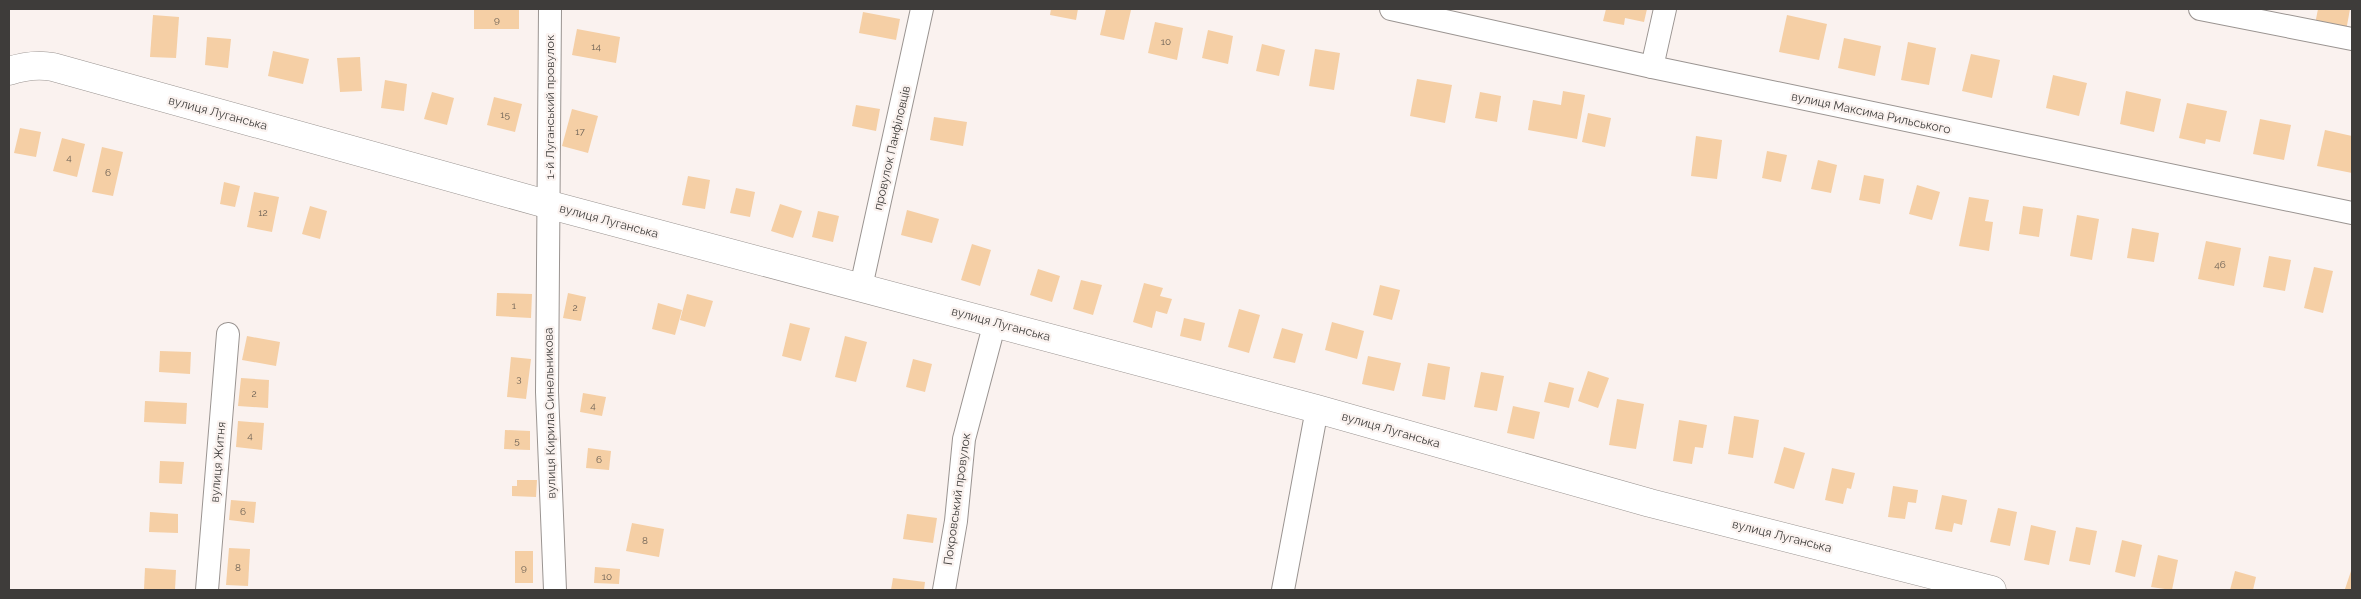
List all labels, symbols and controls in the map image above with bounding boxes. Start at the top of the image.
house number: 9 [494,14,500,25]
street label: 1-й Луганський провулок [543,35,557,179]
house number: 10 [1161,36,1171,47]
house number: 14 [591,41,601,52]
street label: провулок Панфіловців [871,85,913,211]
street label: вулиця Максима Рильського [1790,89,1952,137]
street label: вулиця Луганська [167,93,269,133]
house number: 15 [500,109,510,120]
house number: 17 [575,126,585,137]
house number: 4 [66,152,72,163]
house number: 6 [105,167,111,178]
street label: вулиця Луганська [558,201,660,241]
house number: 12 [258,207,268,218]
house number: 46 [2214,259,2226,270]
house number: 1 [512,300,517,311]
house number: 2 [572,302,578,313]
street label: вулиця Луганська [950,304,1052,344]
street label: вулиця Кирила Синельникова [542,327,558,499]
house number: 3 [516,373,522,384]
house number: 2 [251,388,257,399]
house number: 4 [590,400,596,411]
street label: вулиця Луганська [1340,409,1442,451]
street label: вулиця Житня [207,421,229,503]
house number: 4 [247,430,253,441]
street label: Покровський провулок [941,432,973,566]
house number: 5 [514,435,520,446]
house number: 6 [596,454,602,465]
house number: 6 [240,506,246,517]
street label: вулиця Луганська [1731,517,1833,555]
house number: 8 [642,535,648,546]
house number: 8 [235,562,241,573]
house number: 9 [521,562,527,573]
house number: 10 [602,571,612,582]

